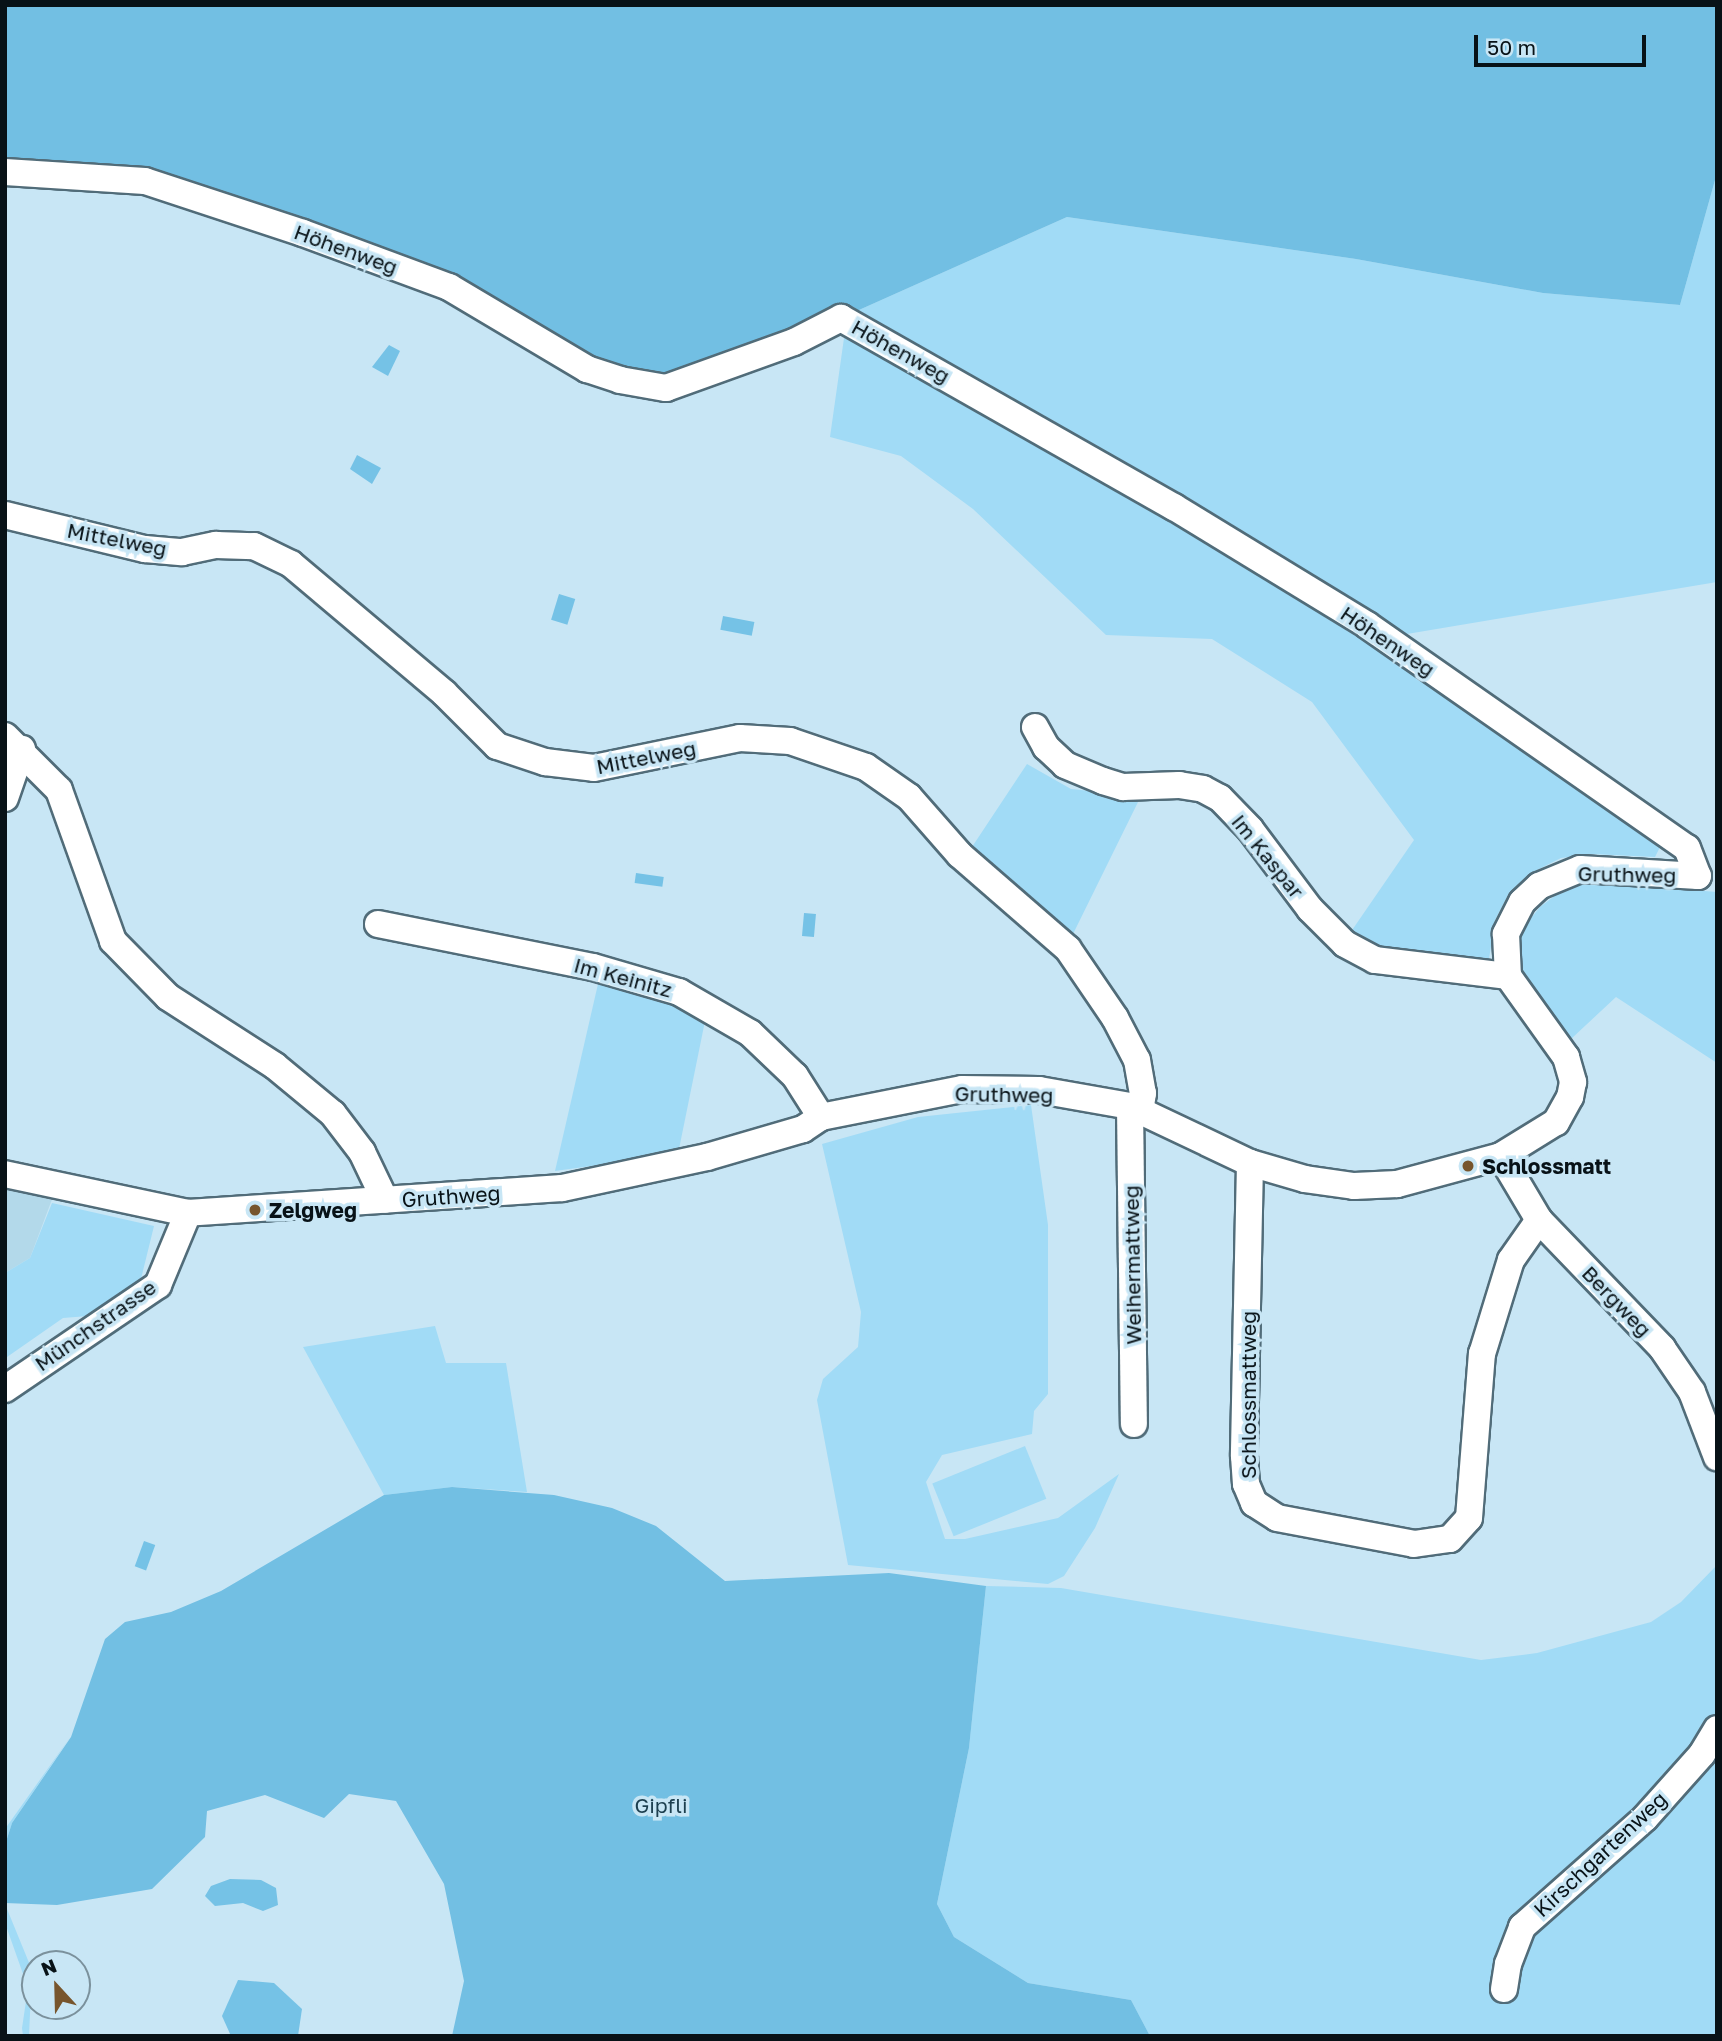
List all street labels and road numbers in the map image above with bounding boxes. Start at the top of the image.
street label: Höhenweg [291,219,401,279]
street label: Höhenweg [848,314,954,388]
street label: Mittelweg [65,517,169,561]
street label: Höhenweg [1336,600,1440,682]
street label: Mittelweg [594,735,698,779]
street label: Im Kaspar [1227,809,1309,903]
street label: Gruthweg [1577,861,1677,887]
street label: Im Keinitz [571,952,675,1002]
street label: Gruthweg [954,1081,1054,1107]
street label: Gruthweg [401,1180,501,1212]
street label: Weihermattweg [1118,1185,1146,1345]
street label: Bergweg [1577,1260,1657,1342]
street label: Münchstrasse [30,1274,160,1376]
street label: Schlossmattweg [1235,1311,1261,1479]
street label: Kirschgartenweg [1528,1786,1672,1922]

